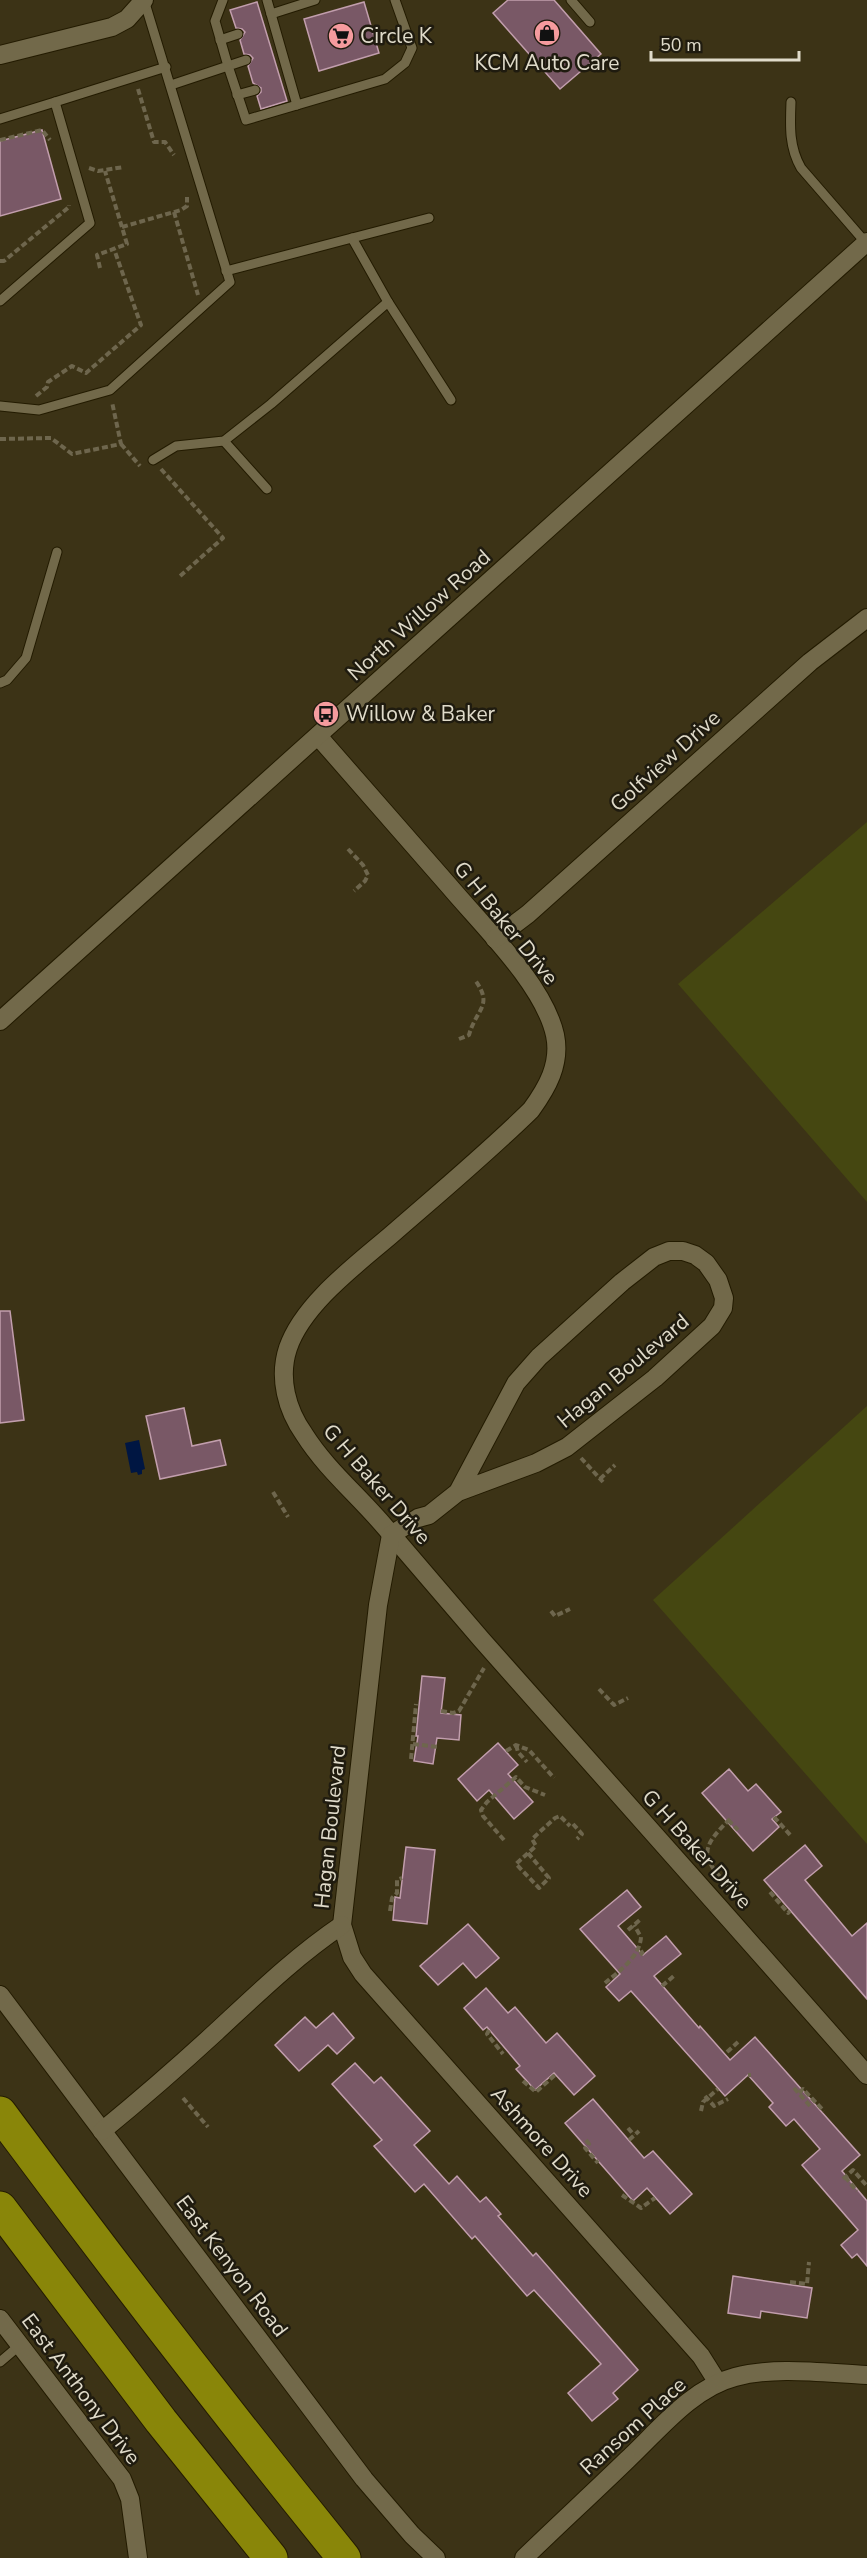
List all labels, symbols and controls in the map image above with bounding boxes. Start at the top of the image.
shop icon: KCM Auto Care [532,18,562,48]
supermarket icon: Circle K [326,21,356,51]
place label: Circle K [360,22,433,50]
scale bar [651,24,800,62]
text: 50 m [660,33,702,57]
place label: KCM Auto Care [475,49,619,77]
street label: North Willow Road [341,543,497,687]
bus stop icon: Willow & Baker [311,699,341,729]
place label: Willow & Baker [346,700,496,728]
street label: Golfview Drive [604,704,726,818]
street label: G H Baker Drive [447,855,565,991]
street label: Hagan Boulevard [551,1308,695,1434]
street label: G H Baker Drive [317,1418,437,1550]
street label: Hagan Boulevard [308,1744,352,1910]
street label: G H Baker Drive [636,1783,758,1915]
street label: Ashmore Drive [485,2080,599,2204]
street label: East Kenyon Road [170,2190,294,2342]
street label: East Anthony Drive [15,2308,147,2470]
street label: Ransom Place [574,2371,692,2481]

